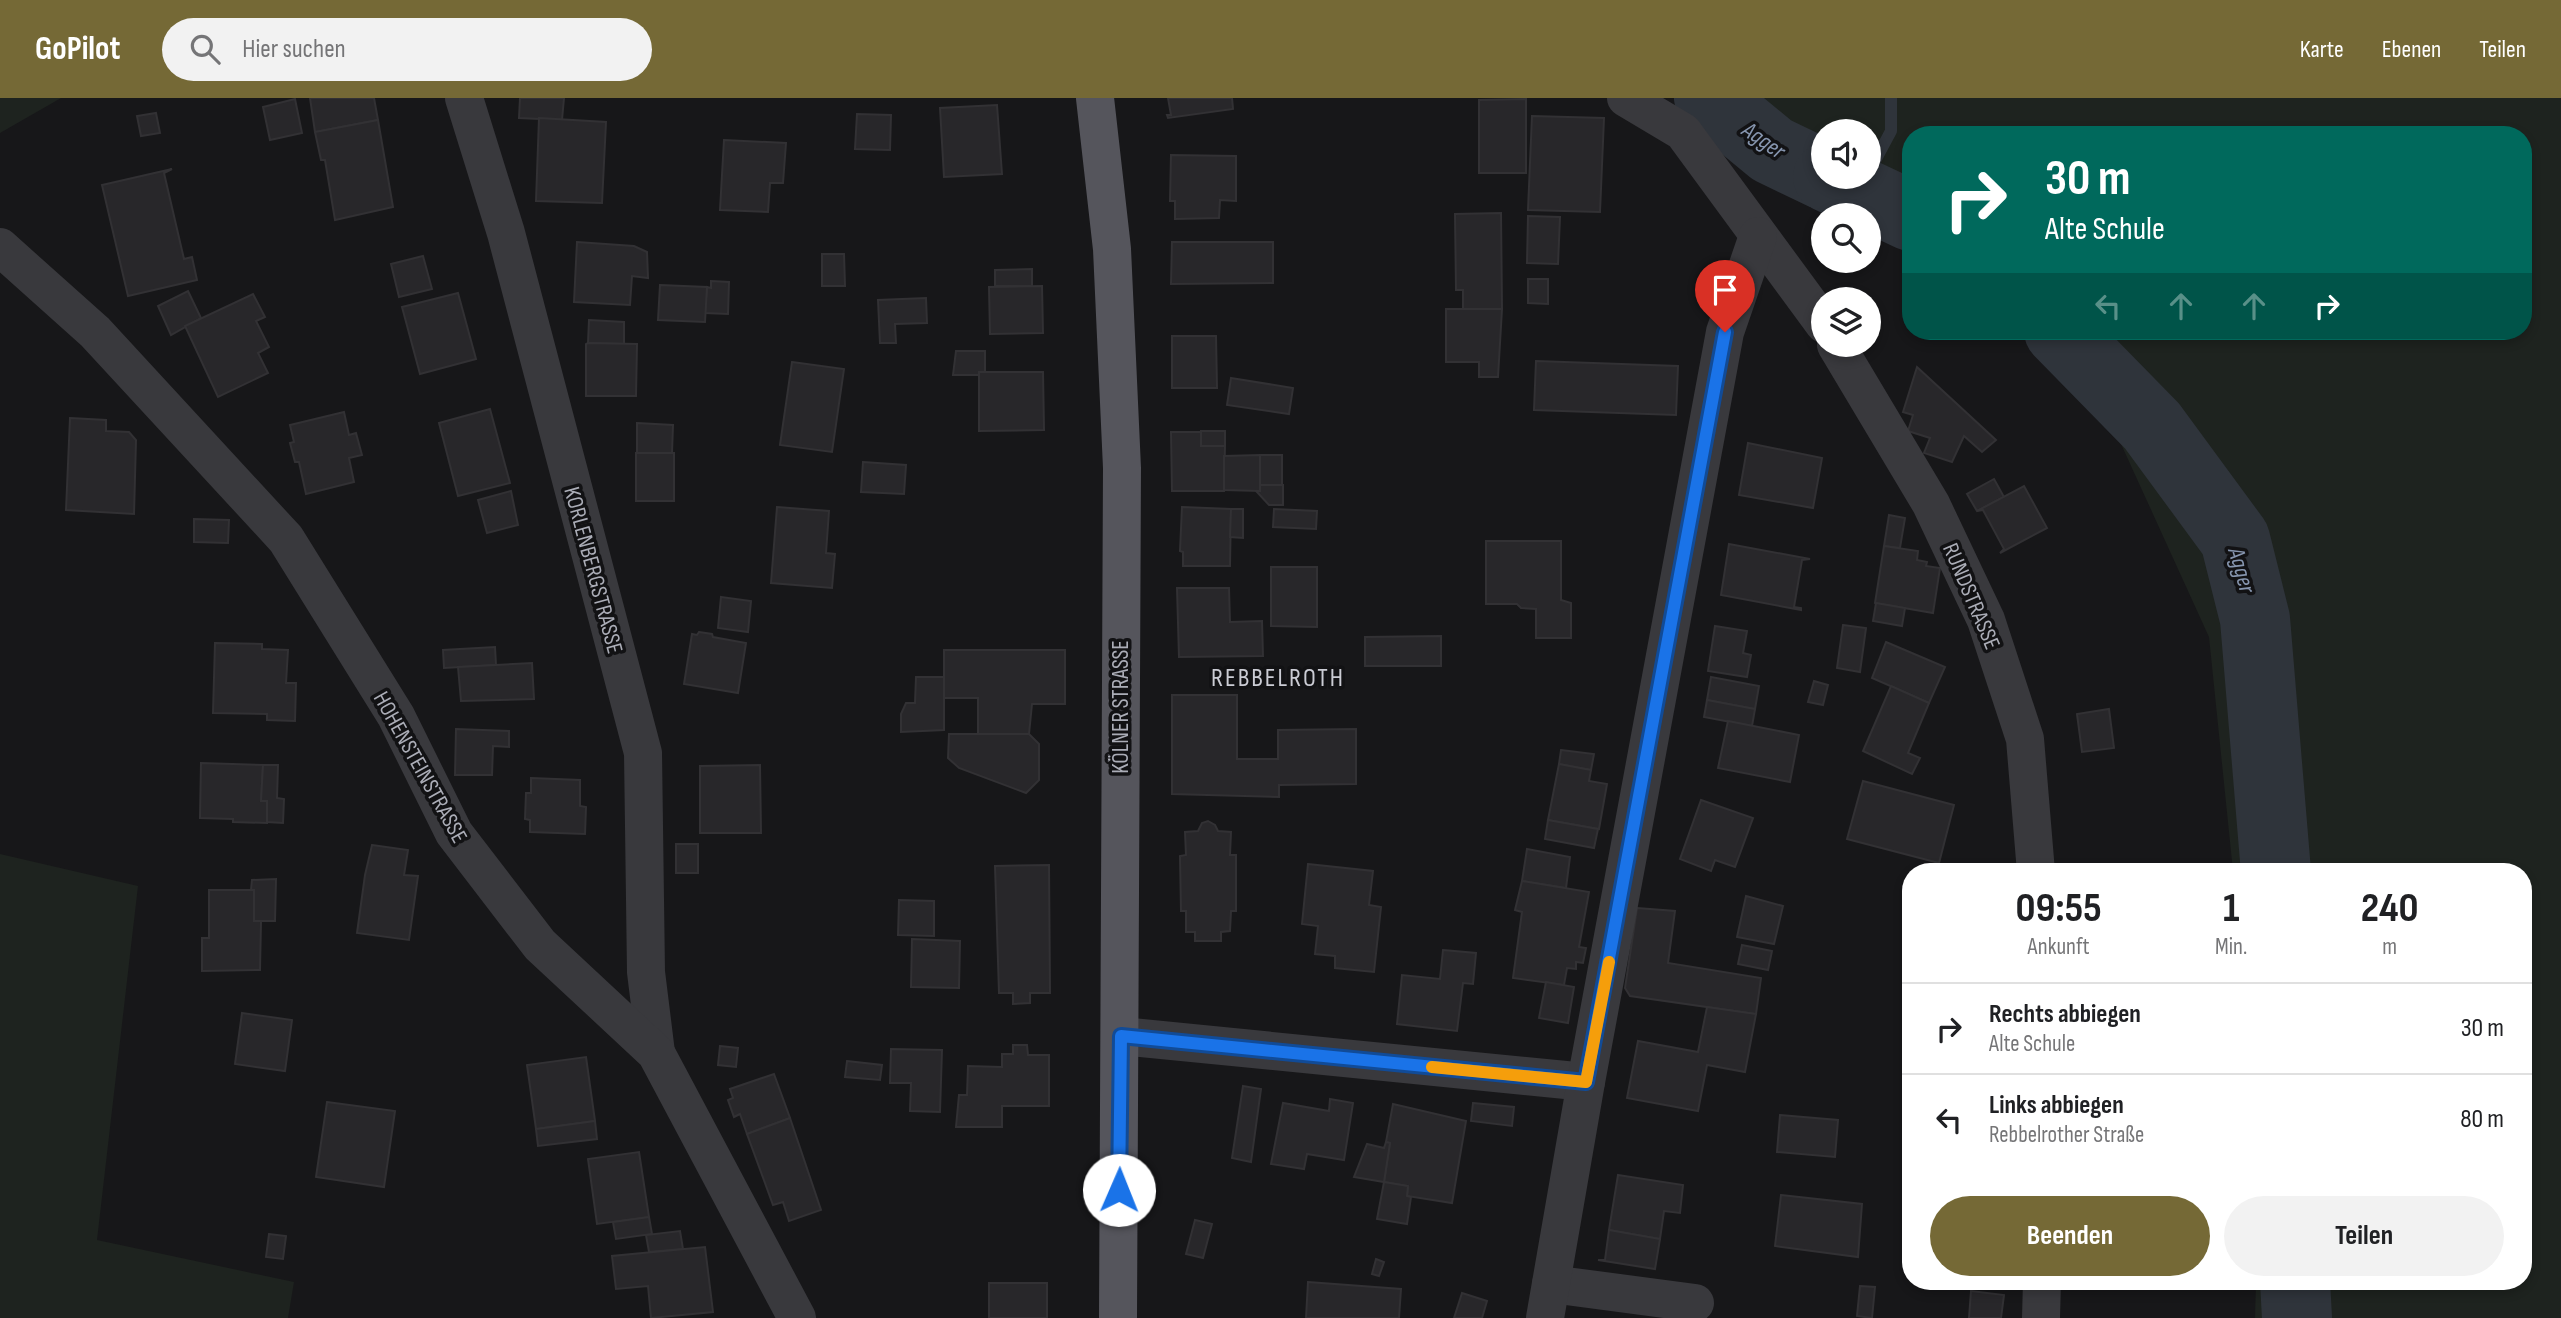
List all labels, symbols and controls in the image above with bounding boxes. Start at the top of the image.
search box [162,18,652,81]
text: GoPilot [35,29,120,69]
icon: search [186,30,224,68]
text: Hier suchen [242,34,346,65]
text: Karte [2300,35,2344,64]
text: Ebenen [2382,35,2441,64]
text: Teilen [2479,35,2526,64]
water label: Agger [1736,115,1792,166]
map controls [1811,119,1881,357]
button: sound [1811,119,1881,189]
text: 30 m [2045,150,2130,209]
icon: right [1930,154,2021,245]
button: search [1811,203,1881,273]
text: Alte Schule [2045,210,2165,249]
pin [1695,260,1755,332]
icon: arrive [1706,271,1744,309]
button: layers [1811,287,1881,357]
icon: left [2089,287,2127,325]
icon: ahead [2162,287,2200,325]
icon: ahead [2235,287,2273,325]
icon: right [2308,287,2346,325]
street label: KORLENBERGSTRASSE [557,484,629,657]
street label: RUNDSTRASSE [1936,539,2006,654]
water label: Agger [2221,543,2262,597]
street label: KÖLNER STRASSE [1107,640,1135,774]
district label: REBBELROTH [1211,663,1345,694]
street label: HOHENSTEINSTRASSE [367,687,473,848]
text: 09:55 [2015,883,2102,934]
text: 1 [2223,883,2239,934]
text: 240 [2361,883,2418,934]
text: Ankunft [2028,933,2090,961]
text: Min. [2215,933,2247,961]
text: m [2382,933,2397,961]
text: Rechts abbiegen [1989,999,2141,1030]
icon: right [1930,1010,1968,1048]
text: 30 m [2461,1013,2504,1044]
text: Alte Schule [1989,1030,2075,1058]
text: Links abbiegen [1989,1090,2124,1121]
icon: left [1930,1101,1968,1139]
text: 80 m [2460,1104,2504,1135]
text: Rebbelrother Straße [1989,1121,2144,1149]
position arrow [1082,1153,1156,1227]
button: Beenden [1930,1196,2210,1276]
button: Teilen [2224,1196,2504,1276]

